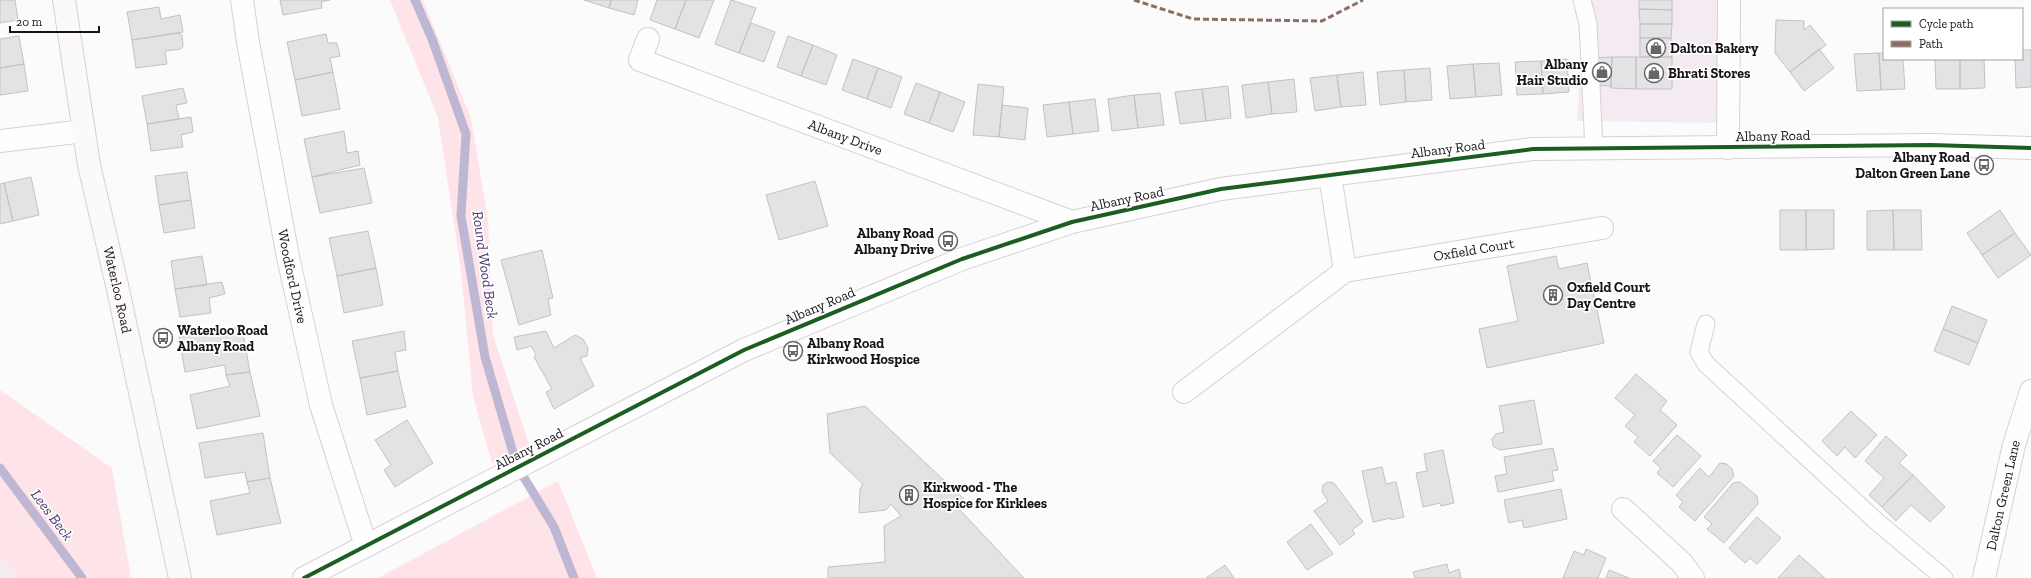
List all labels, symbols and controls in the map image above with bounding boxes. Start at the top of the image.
scale bar [10,8,99,34]
legend [1883,8,2023,60]
text: 20 m [16,15,43,29]
text: Cycle path [1919,17,1974,31]
shop icon: Dalton Bakery [1645,37,1667,59]
text: Path [1919,37,1943,51]
place label: Dalton Bakery [1670,40,1759,57]
place label: Albany Hair Studio [1517,56,1589,89]
shop icon: Albany Hair Studio [1591,61,1613,83]
shop icon: Bhrati Stores [1643,62,1665,84]
place label: Bhrati Stores [1668,65,1751,82]
street label: Albany Drive [806,115,885,159]
street label: Albany Road [1735,127,1811,145]
street label: Albany Road [1410,136,1486,162]
place label: Albany Road Dalton Green Lane [1855,149,1970,182]
bus stop icon: Albany Road Dalton Green Lane [1973,154,1995,176]
street label: Albany Road [1089,183,1166,215]
water label: Round Wood Beck [468,210,502,321]
place label: Albany Road Albany Drive [854,225,934,258]
street label: Woodford Drive [275,228,311,325]
bus stop icon: Albany Road Albany Drive [937,230,959,252]
street label: Oxfield Court [1432,234,1516,265]
street label: Waterloo Road [100,245,136,335]
place label: Oxfield Court Day Centre [1567,279,1651,312]
street label: Albany Road [782,283,858,328]
building icon: Oxfield Court Day Centre [1542,284,1564,306]
place label: Waterloo Road Albany Road [177,322,268,355]
bus stop icon: Waterloo Road Albany Road [152,327,174,349]
place label: Albany Road Kirkwood Hospice [807,335,920,368]
bus stop icon: Albany Road Kirkwood Hospice [782,340,804,362]
street label: Albany Road [492,424,566,474]
street label: Dalton Green Lane [1982,437,2024,552]
place label: Kirkwood - The Hospice for Kirklees [923,479,1048,512]
building icon: Kirkwood - The Hospice for Kirklees [898,484,920,506]
water label: Lees Beck [27,486,77,544]

